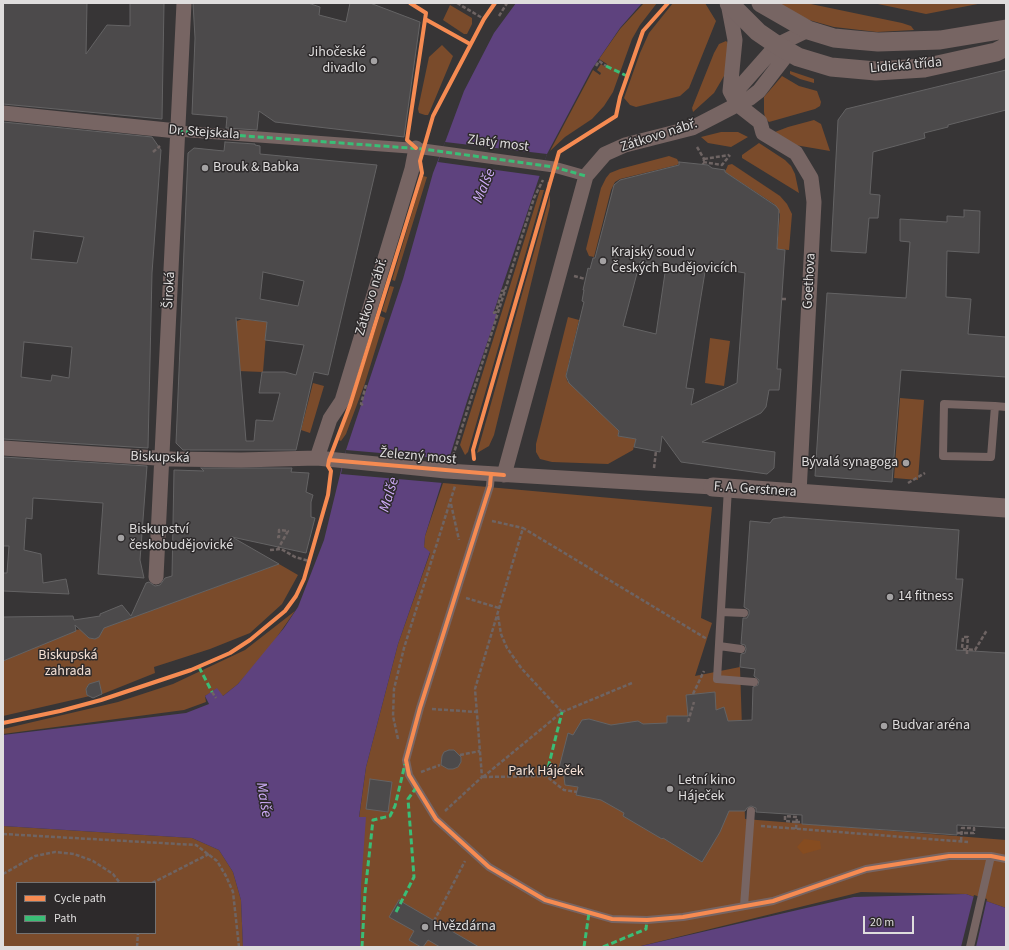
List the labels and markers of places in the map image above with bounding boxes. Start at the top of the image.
place label: Jihočeské divadlo [308,45,366,78]
marker: Jihočeské divadlo [369,56,379,66]
place label: Brouk & Babka [213,160,299,176]
marker: Brouk & Babka [200,163,210,173]
place label: Krajský soud v Českých Budějovicích [611,245,737,278]
marker: Krajský soud v Českých Budějovicích [598,256,608,266]
place label: Bývalá synagoga [801,455,898,471]
marker: Bývalá synagoga [901,458,911,468]
place label: Biskupství českobudějovické [129,522,233,554]
marker: Biskupství českobudějovické [116,533,126,543]
place label: 14 fitness [898,589,953,605]
marker: 14 fitness [885,592,895,602]
place label: Budvar aréna [892,718,970,734]
marker: Budvar aréna [879,721,889,731]
place label: Letní kino Háječek [678,773,736,806]
marker: Letní kino Háječek [665,784,675,794]
place label: Hvězdárna [433,919,496,935]
marker: Hvězdárna [420,922,430,932]

